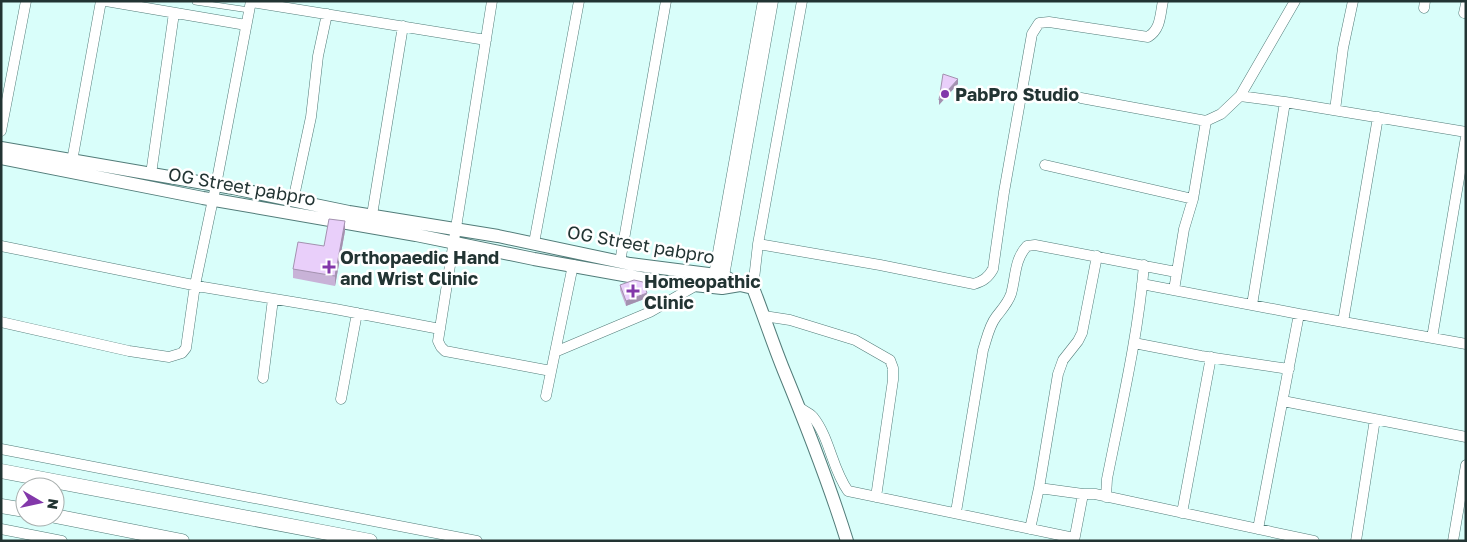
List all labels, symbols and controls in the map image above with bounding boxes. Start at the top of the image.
place label: PabPro Studio [955,83,1079,105]
marker: PabPro Studio [939,88,951,100]
street label: OG Street pabpro [167,162,317,210]
street label: OG Street pabpro [566,220,716,268]
place label: Orthopaedic Hand and Wrist Clinic [340,246,499,289]
marker: Orthopaedic Hand and Wrist Clinic [322,260,336,274]
place label: Homeopathic Clinic [644,270,761,313]
marker: Homeopathic Clinic [626,284,640,298]
north arrow [15,477,65,527]
text: N [44,498,63,511]

